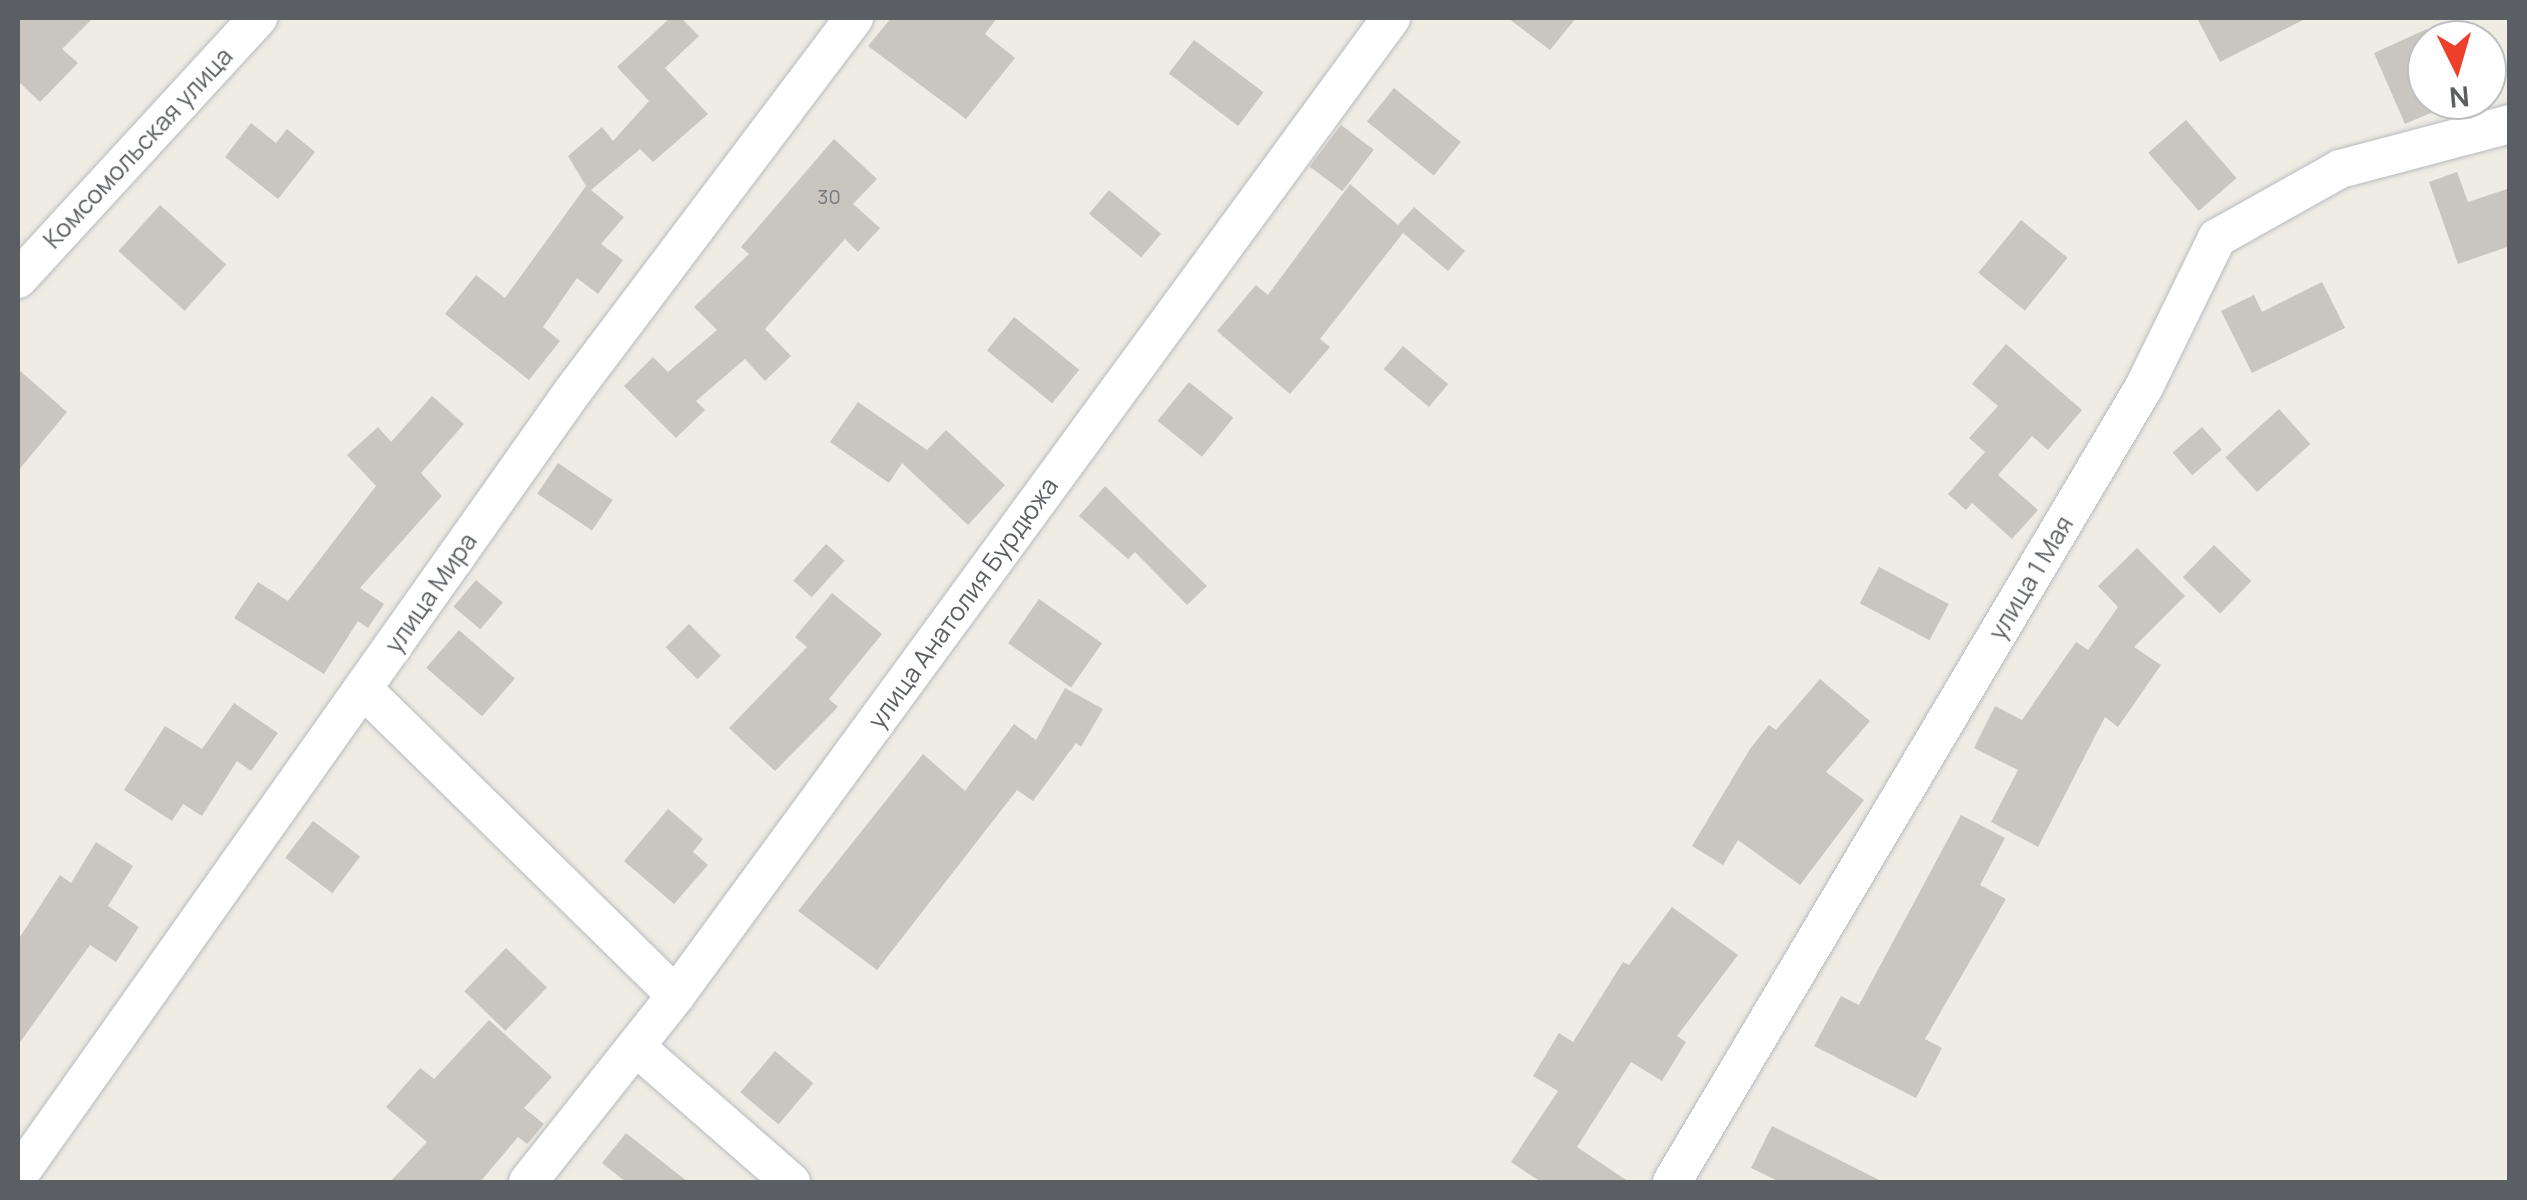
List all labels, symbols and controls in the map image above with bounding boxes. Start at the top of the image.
north arrow [2407,20,2507,120]
street label: Комсомольская улица [37,41,239,255]
text: N [2448,78,2471,118]
house number: 30 [817,184,841,208]
street label: улица Анатолия Бурдюжа [862,472,1064,734]
street label: улица 1 Мая [1982,511,2080,645]
street label: улица Мира [379,527,483,659]

